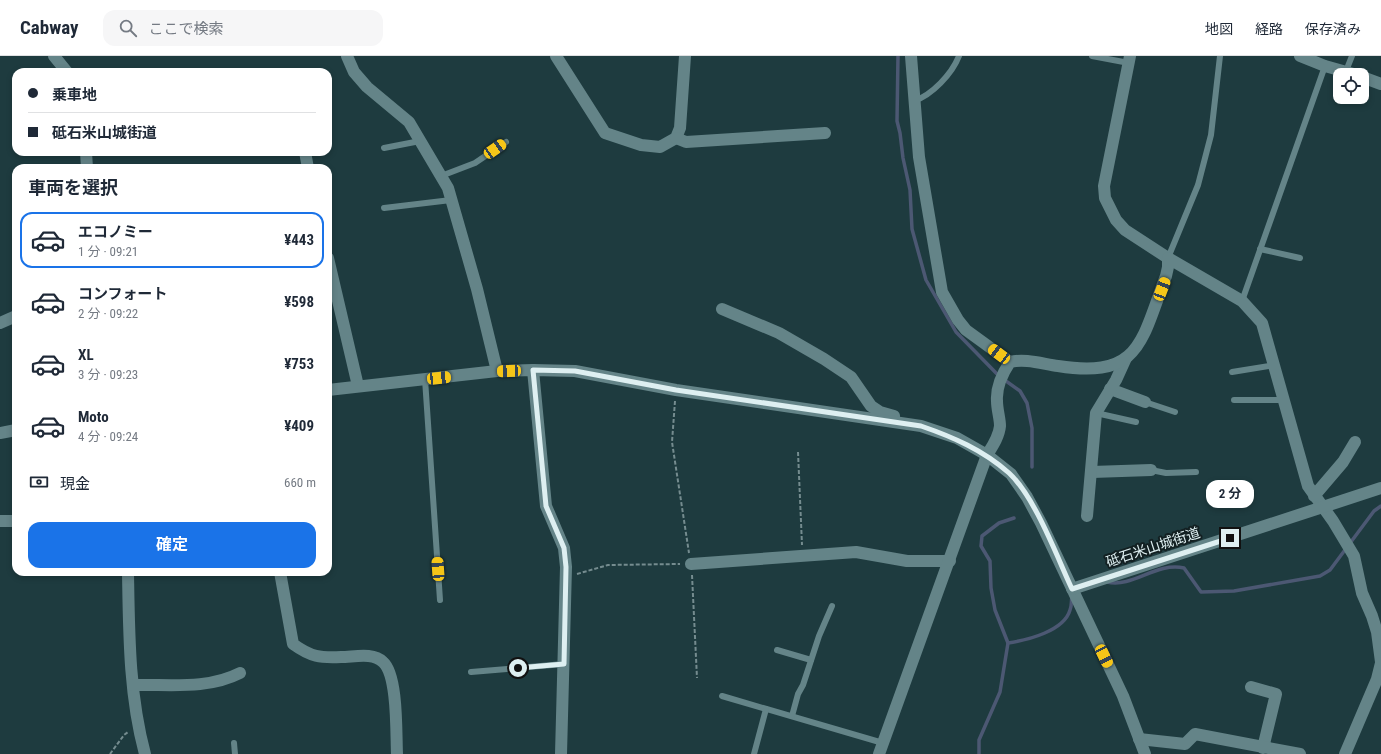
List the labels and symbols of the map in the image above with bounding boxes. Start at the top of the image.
car [482,137,508,161]
car [1152,276,1172,302]
car [986,342,1012,366]
car [497,365,521,377]
car [426,371,452,385]
callout: 2 分 [1206,480,1254,508]
street label: 砥石米山城街道 [1104,524,1202,570]
route end [1221,529,1239,547]
car [431,557,445,581]
car [1093,643,1115,669]
route start [509,659,527,677]

